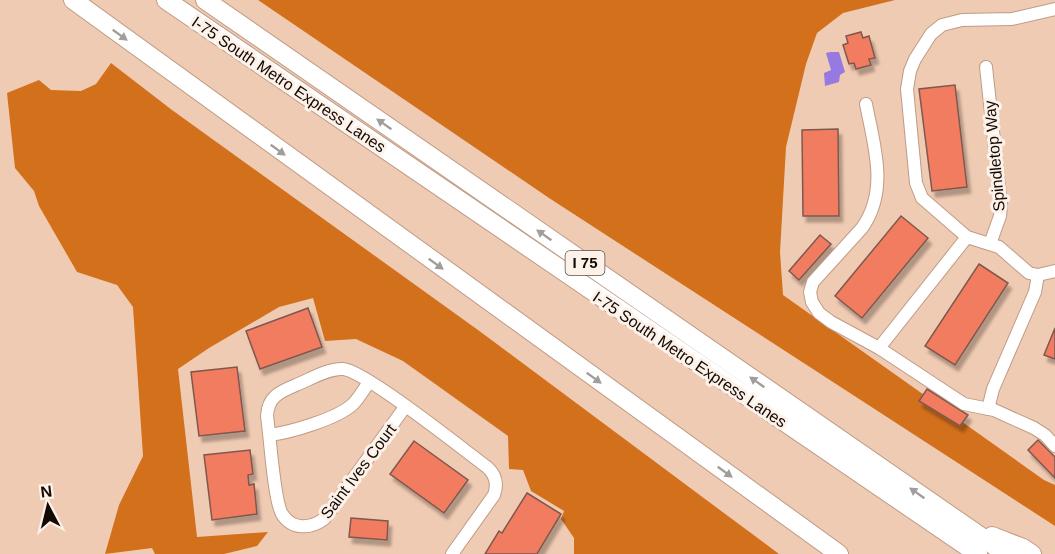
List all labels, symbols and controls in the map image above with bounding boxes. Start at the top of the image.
street label: I-75 South Metro Express Lanes [189,13,389,156]
one-way arrow [113,28,128,40]
street label: Spindletop Way [981,100,1008,212]
one-way arrow [376,119,392,130]
one-way arrow [270,143,285,155]
one-way arrow [537,229,553,241]
road number: I 75 [566,251,604,275]
one-way arrow [427,258,443,270]
street label: I-75 South Metro Express Lanes [590,288,790,431]
one-way arrow [585,372,601,384]
one-way arrow [749,376,765,388]
street label: Saint Ives Court [317,420,400,522]
one-way arrow [718,466,733,478]
north arrow [18,476,78,536]
text: N [39,482,53,501]
one-way arrow [909,488,925,499]

